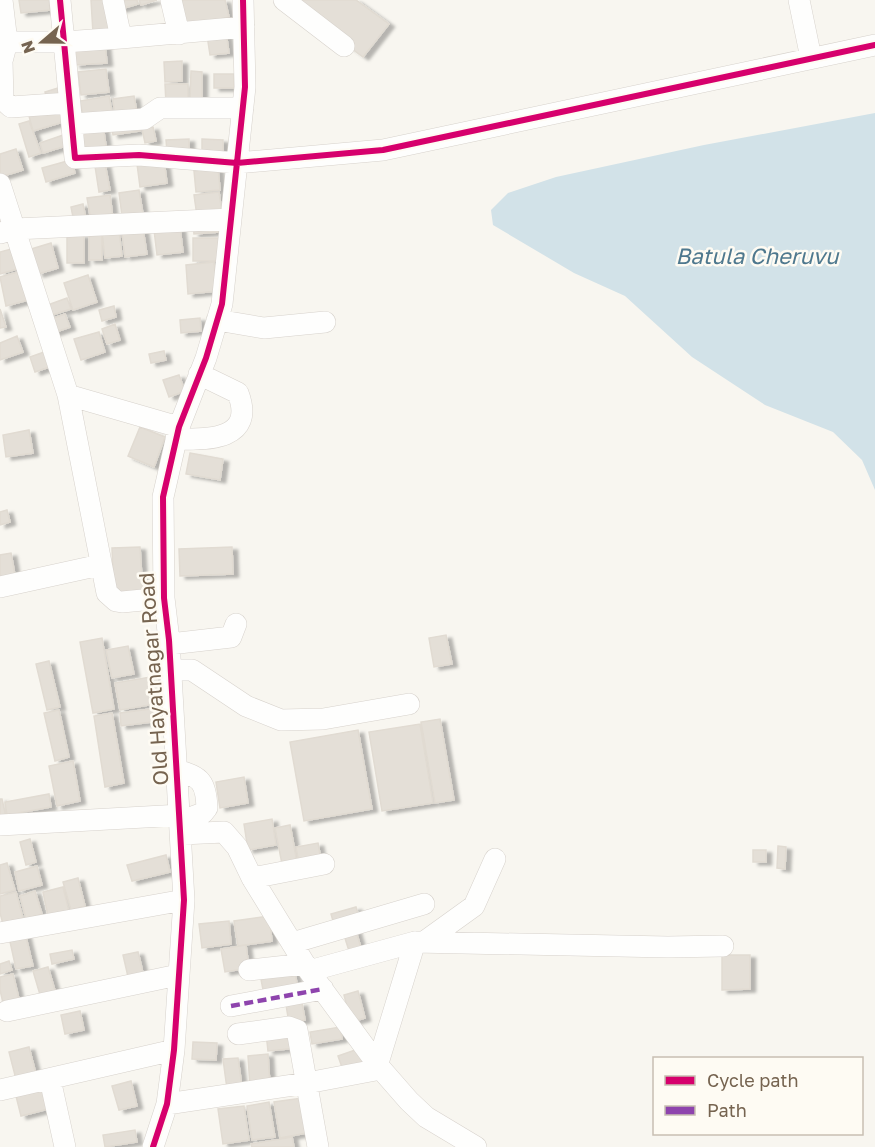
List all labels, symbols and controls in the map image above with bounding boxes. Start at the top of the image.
north arrow [12,12,72,72]
text: N [16,38,39,56]
water label: Batula Cheruvu [676,242,840,269]
street label: Old Hayatnagar Road [133,572,173,786]
legend [653,1057,863,1135]
text: Cycle path [707,1069,799,1091]
text: Path [707,1099,747,1121]

